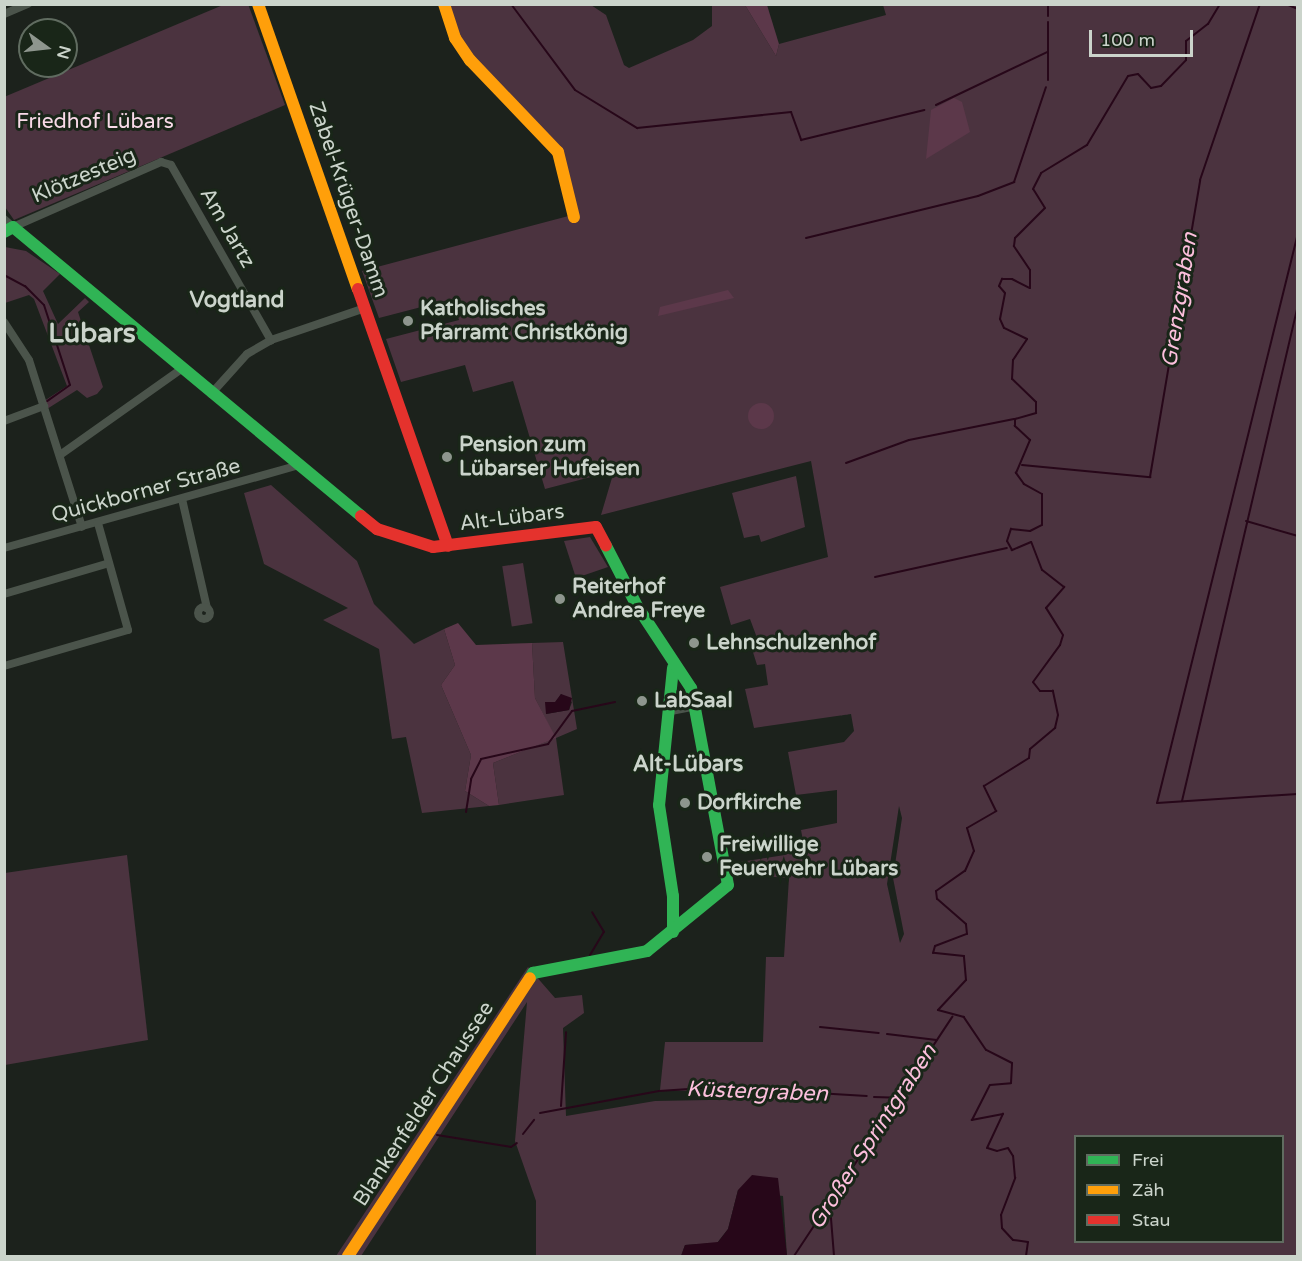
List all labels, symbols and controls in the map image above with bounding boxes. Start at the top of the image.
north arrow [18,18,78,78]
scale bar [1092,18,1196,56]
text: 100 m [1100,29,1155,51]
text: N [52,43,75,61]
street label: Zabel-Krüger-Damm [303,99,393,301]
park label: Friedhof Lübars [16,109,174,135]
street label: Klötzesteig [28,143,140,209]
street label: Am Jartz [194,183,260,273]
water label: Grenzgraben [1156,231,1204,369]
district label: Vogtland [190,288,284,314]
place label: Katholisches Pfarramt Christkönig [420,296,628,346]
marker: Katholisches Pfarramt Christkönig [401,314,415,328]
district label: Lübars [48,318,136,350]
place label: Pension zum Lübarser Hufeisen [459,432,640,482]
marker: Pension zum Lübarser Hufeisen [440,450,454,464]
street label: Quickborner Straße [49,454,243,528]
street label: Alt-Lübars [458,499,566,537]
place label: Reiterhof Andrea Freye [572,574,705,624]
marker: Reiterhof Andrea Freye [553,592,567,606]
place label: Lehnschulzenhof [706,630,876,656]
marker: Lehnschulzenhof [687,636,701,650]
place label: LabSaal [654,688,733,714]
marker: LabSaal [635,694,649,708]
district label: Alt-Lübars [633,752,743,778]
place label: Dorfkirche [697,790,801,816]
marker: Dorfkirche [678,796,692,810]
place label: Freiwillige Feuerwehr Lübars [719,832,898,882]
marker: Freiwillige Feuerwehr Lübars [700,850,714,864]
street label: Blankenfelder Chaussee [348,997,500,1211]
water label: Großer Sprintgraben [803,1040,943,1234]
water label: Küstergraben [686,1076,828,1108]
legend [1074,1135,1284,1243]
text: Frei [1132,1149,1164,1171]
text: Zäh [1132,1179,1165,1201]
text: Stau [1132,1209,1171,1231]

